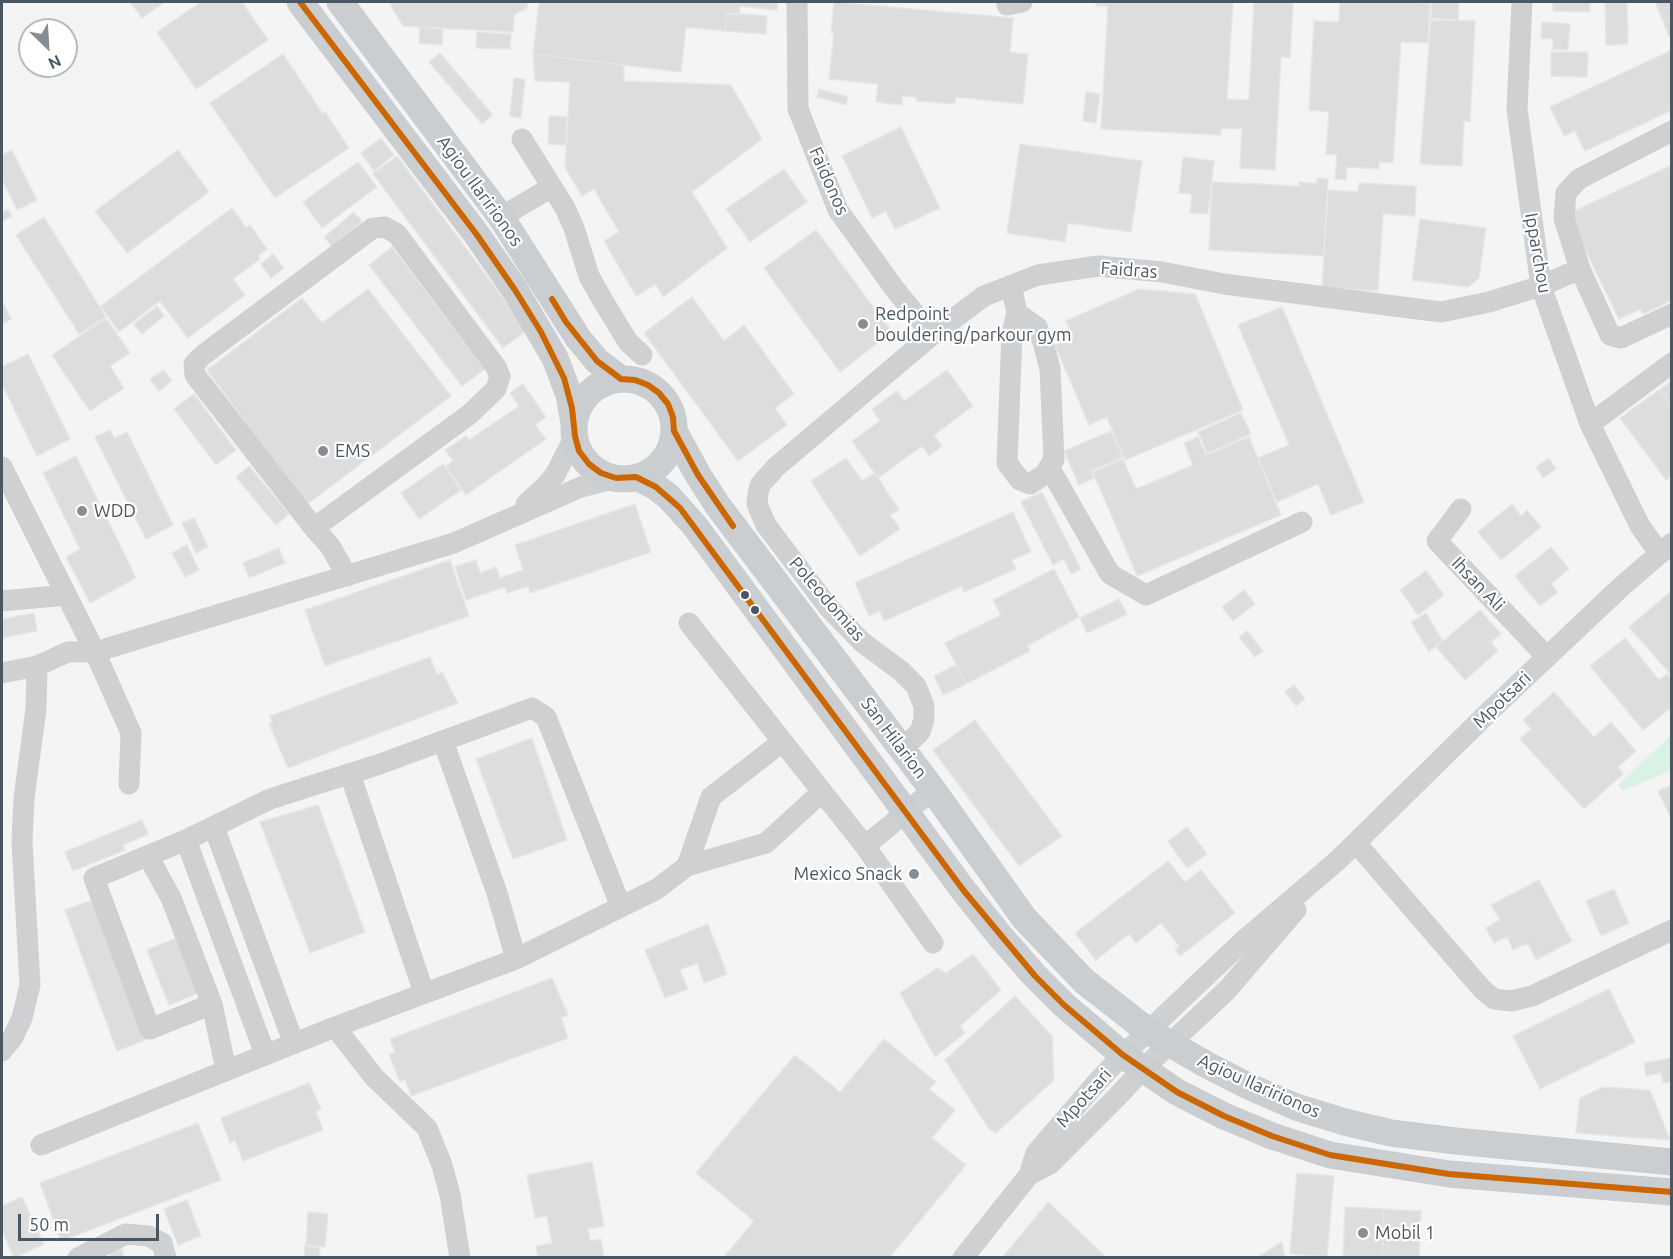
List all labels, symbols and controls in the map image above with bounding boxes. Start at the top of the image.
north arrow [18,18,78,78]
text: N [46,52,64,73]
street label: Agiou Ilaririonos [433,131,527,251]
street label: Faidonos [804,144,854,218]
street label: Ipparchou [1520,211,1556,295]
street label: Faidras [1100,257,1158,283]
place label: Redpoint bouldering/parkour gym [875,303,1072,346]
marker: Redpoint bouldering/parkour gym [856,317,870,331]
place label: EMS [335,440,370,462]
marker: EMS [316,444,330,458]
place label: WDD [94,500,136,522]
marker: WDD [75,504,89,518]
street label: Ihsan Ali [1447,552,1509,616]
street label: Poleodomias [785,553,869,645]
unlabelled marker [739,589,751,601]
unlabelled marker [749,604,761,616]
street label: Mpotsari [1469,667,1535,733]
street label: San Hilarion [856,693,932,783]
place label: Mexico Snack [794,863,902,885]
marker: Mexico Snack [907,867,921,881]
street label: Agiou Ilaririonos [1195,1049,1323,1123]
street label: Mpotsari [1052,1064,1116,1132]
scale bar [21,1202,162,1240]
text: 50 m [29,1214,69,1234]
place label: Mobil 1 [1375,1222,1435,1244]
marker: Mobil 1 [1356,1226,1370,1240]

